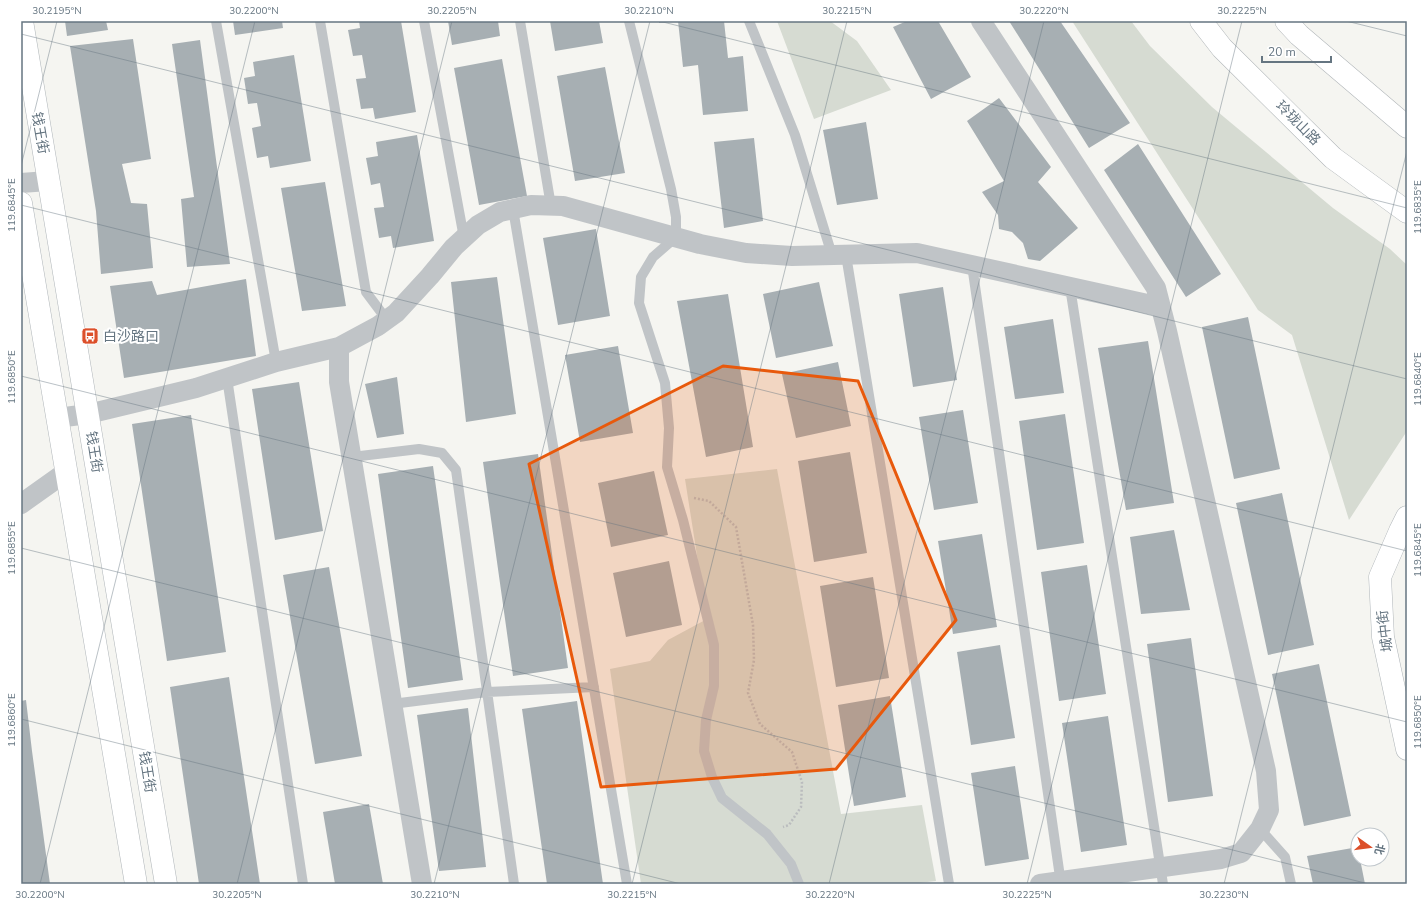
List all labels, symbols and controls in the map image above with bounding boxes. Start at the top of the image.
text: 30.2195°N [32,4,82,18]
text: 30.2200°N [229,4,279,18]
text: 30.2205°N [427,4,477,18]
text: 30.2210°N [624,4,674,18]
text: 30.2215°N [822,4,872,18]
text: 30.2220°N [1019,4,1069,18]
text: 30.2225°N [1217,4,1267,18]
scale bar [1262,38,1331,64]
text: 20 m [1268,44,1296,60]
street label: 玲珑山路 [1271,96,1325,150]
street label: 钱王街 [27,111,53,155]
text: 119.6845°E [5,178,19,232]
text: 119.6835°E [1411,180,1425,234]
bus stop icon: 白沙路口 [80,326,100,346]
place label: 白沙路口 [103,327,159,346]
text: 119.6850°E [5,350,19,404]
text: 119.6840°E [1411,352,1425,406]
street label: 钱王街 [81,430,107,474]
text: 119.6855°E [5,521,19,575]
text: 119.6845°E [1411,523,1425,577]
street label: 城中街 [1373,609,1397,653]
text: 119.6860°E [5,693,19,747]
text: 119.6850°E [1411,695,1425,749]
street label: 钱王街 [134,750,160,794]
north arrow [1350,827,1390,867]
text: 北 [1371,842,1388,856]
text: 30.2200°N [15,888,65,902]
text: 30.2205°N [212,888,262,902]
text: 30.2210°N [410,888,460,902]
text: 30.2215°N [607,888,657,902]
text: 30.2220°N [805,888,855,902]
text: 30.2225°N [1002,888,1052,902]
text: 30.2230°N [1199,888,1249,902]

